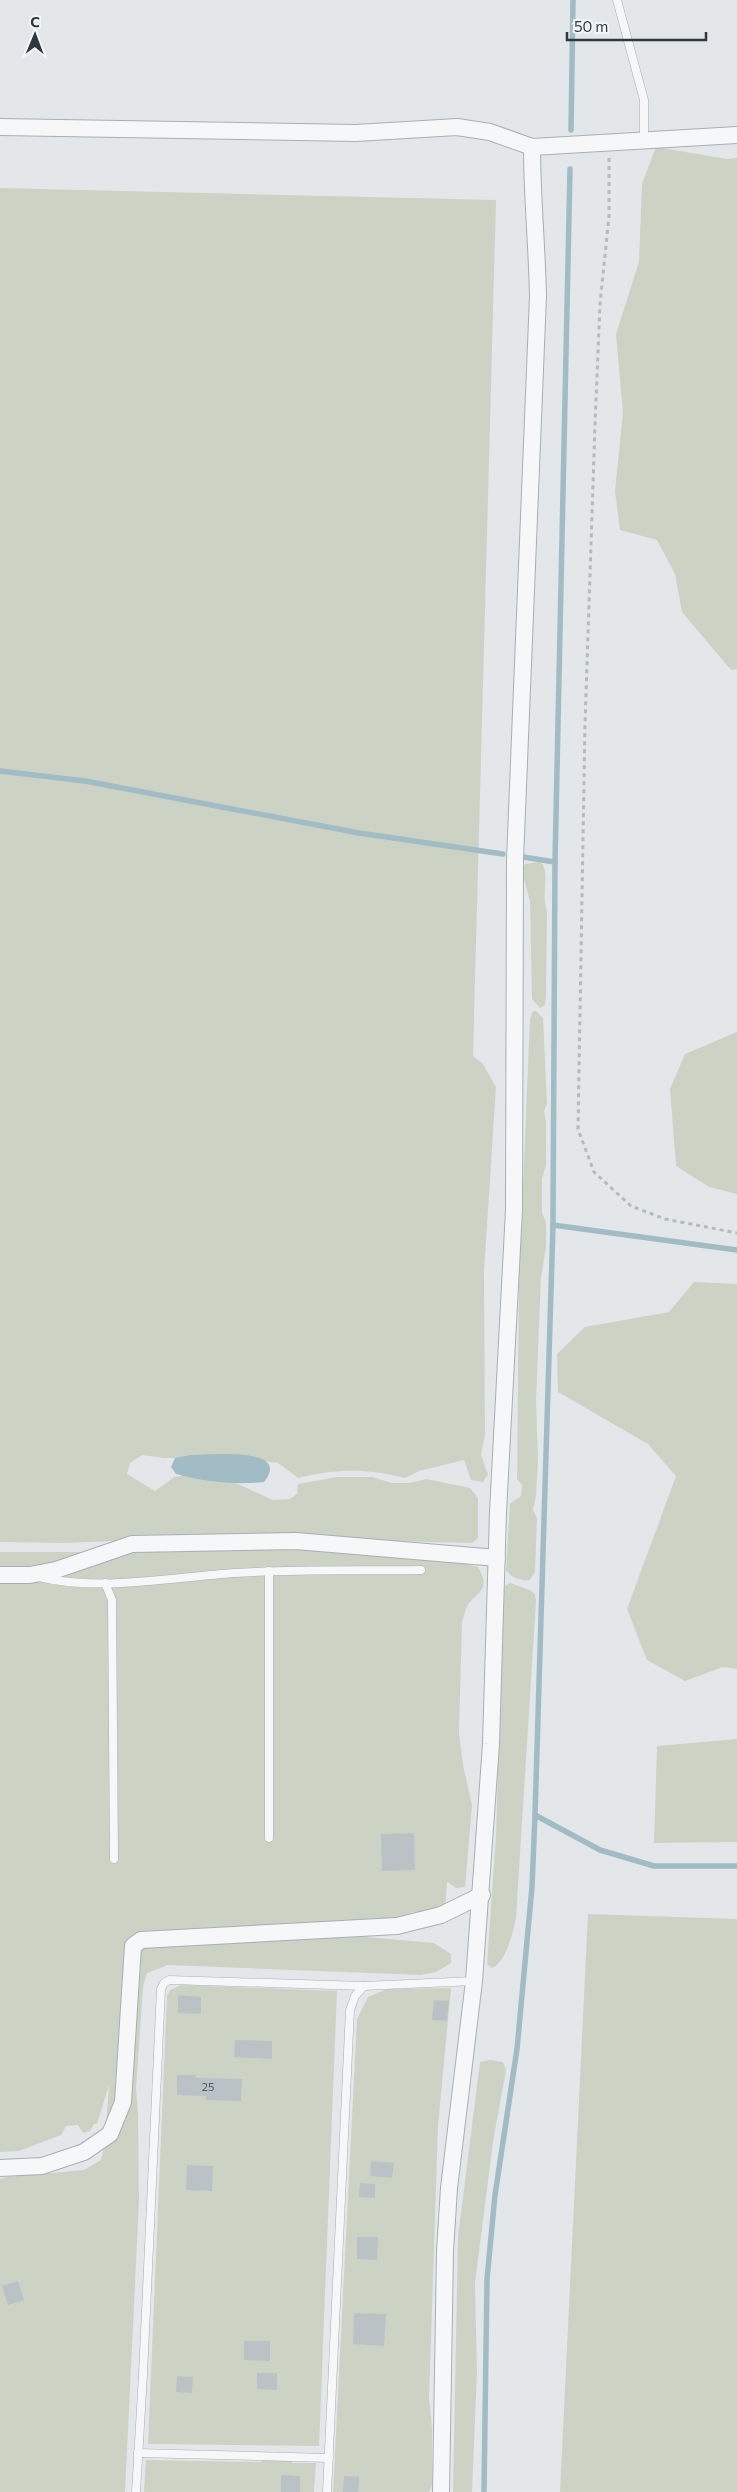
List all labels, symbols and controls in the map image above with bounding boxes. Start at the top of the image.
north arrow [10,10,60,60]
scale bar [567,10,706,42]
text: С [30,13,40,30]
text: 50 m [574,17,608,35]
house number: 25 [202,2080,214,2093]

